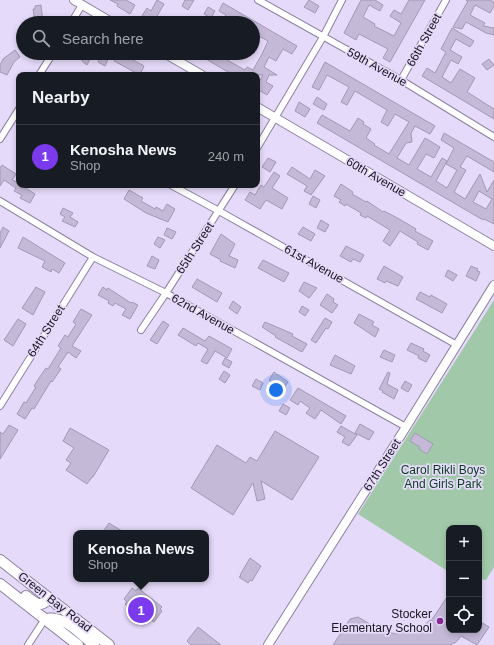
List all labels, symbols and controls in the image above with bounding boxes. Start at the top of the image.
street label: 66th Street [404,10,445,69]
search box [16,16,260,60]
icon: search [30,27,52,49]
text: Search here [62,30,144,47]
street label: 59th Avenue [345,45,410,89]
text: Nearby [32,88,90,107]
text: Kenosha News [70,141,177,158]
text: 1 [41,149,49,164]
text: 240 m [208,149,244,164]
street label: 60th Avenue [344,154,409,200]
text: Shop [70,158,100,173]
street label: 65th Street [173,219,217,276]
street label: 61st Avenue [282,242,346,286]
street label: 62nd Avenue [169,291,237,337]
street label: 64th Street [25,302,68,360]
your location [266,380,286,400]
street label: 67th Street [361,436,404,494]
park label: Carol Rikli Boys And Girls Park [401,463,485,491]
map controls [446,525,482,633]
button: + [446,525,482,561]
popup [73,530,209,582]
text: Kenosha News [88,540,194,557]
text: Shop [88,557,118,572]
button: − [446,561,482,597]
street label: Green Bay Road [15,569,95,635]
pin: 1 [128,595,154,625]
button: locate [446,597,482,633]
place label: Stocker Elementary School [331,607,432,635]
marker: Stocker Elementary School [435,616,445,626]

